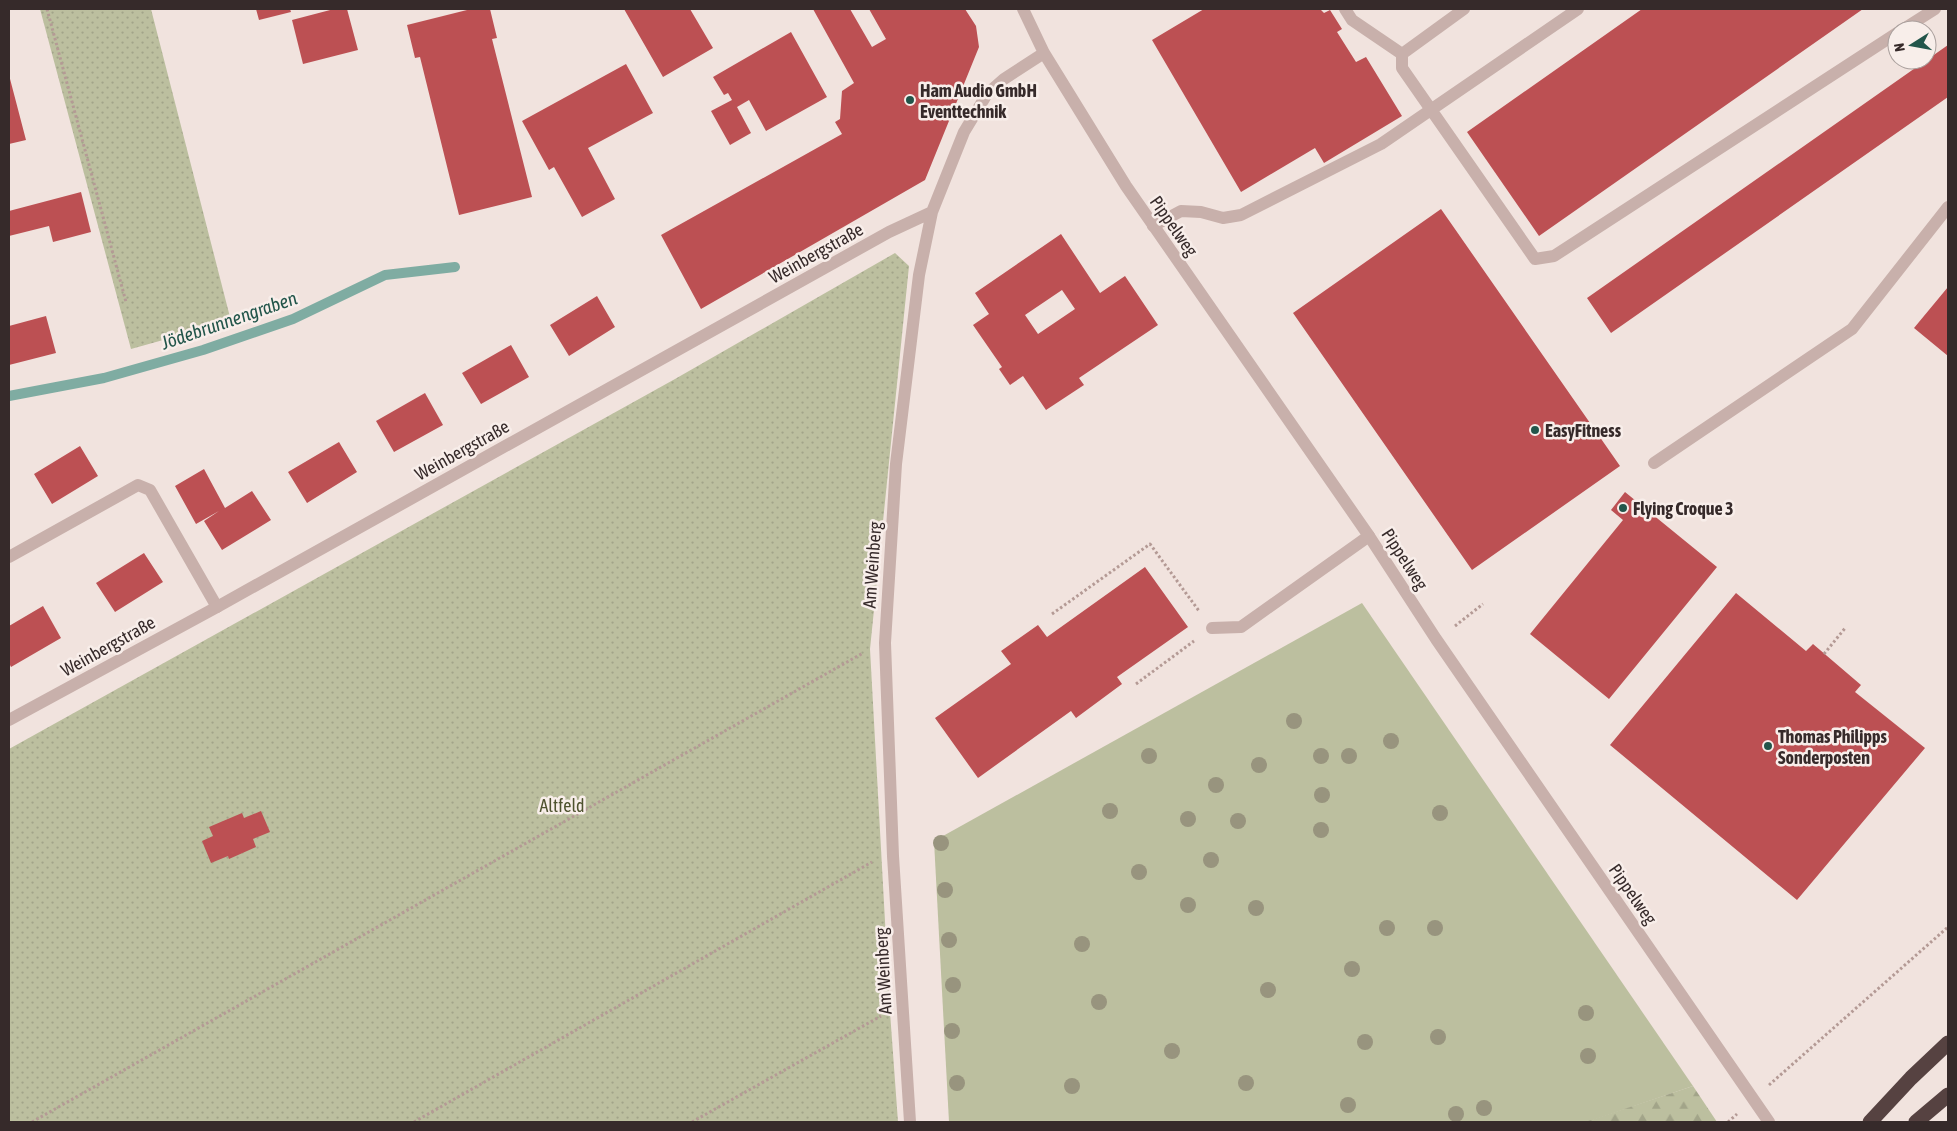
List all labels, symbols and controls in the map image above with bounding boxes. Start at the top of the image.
north arrow [1887,20,1937,70]
text: N [1891,42,1908,53]
place label: Ham Audio GmbH Eventtechnik [920,80,1037,122]
marker: Ham Audio GmbH Eventtechnik [904,94,916,106]
street label: Pippelweg [1146,192,1203,260]
street label: Weinbergstraße [765,219,867,287]
water label: Jödebrunnengraben [157,286,300,354]
street label: Weinbergstraße [411,416,513,484]
place label: EasyFitness [1545,420,1622,441]
marker: EasyFitness [1529,424,1541,436]
place label: Flying Croque 3 [1633,498,1734,519]
marker: Flying Croque 3 [1617,502,1629,514]
street label: Am Weinberg [858,521,886,609]
street label: Pippelweg [1377,524,1433,594]
street label: Weinbergstraße [57,612,159,680]
place label: Thomas Philipps Sonderposten [1778,726,1888,768]
marker: Thomas Philipps Sonderposten [1762,740,1774,752]
park label: Altfeld [539,795,585,816]
street label: Pippelweg [1605,860,1662,928]
street label: Am Weinberg [870,927,896,1015]

